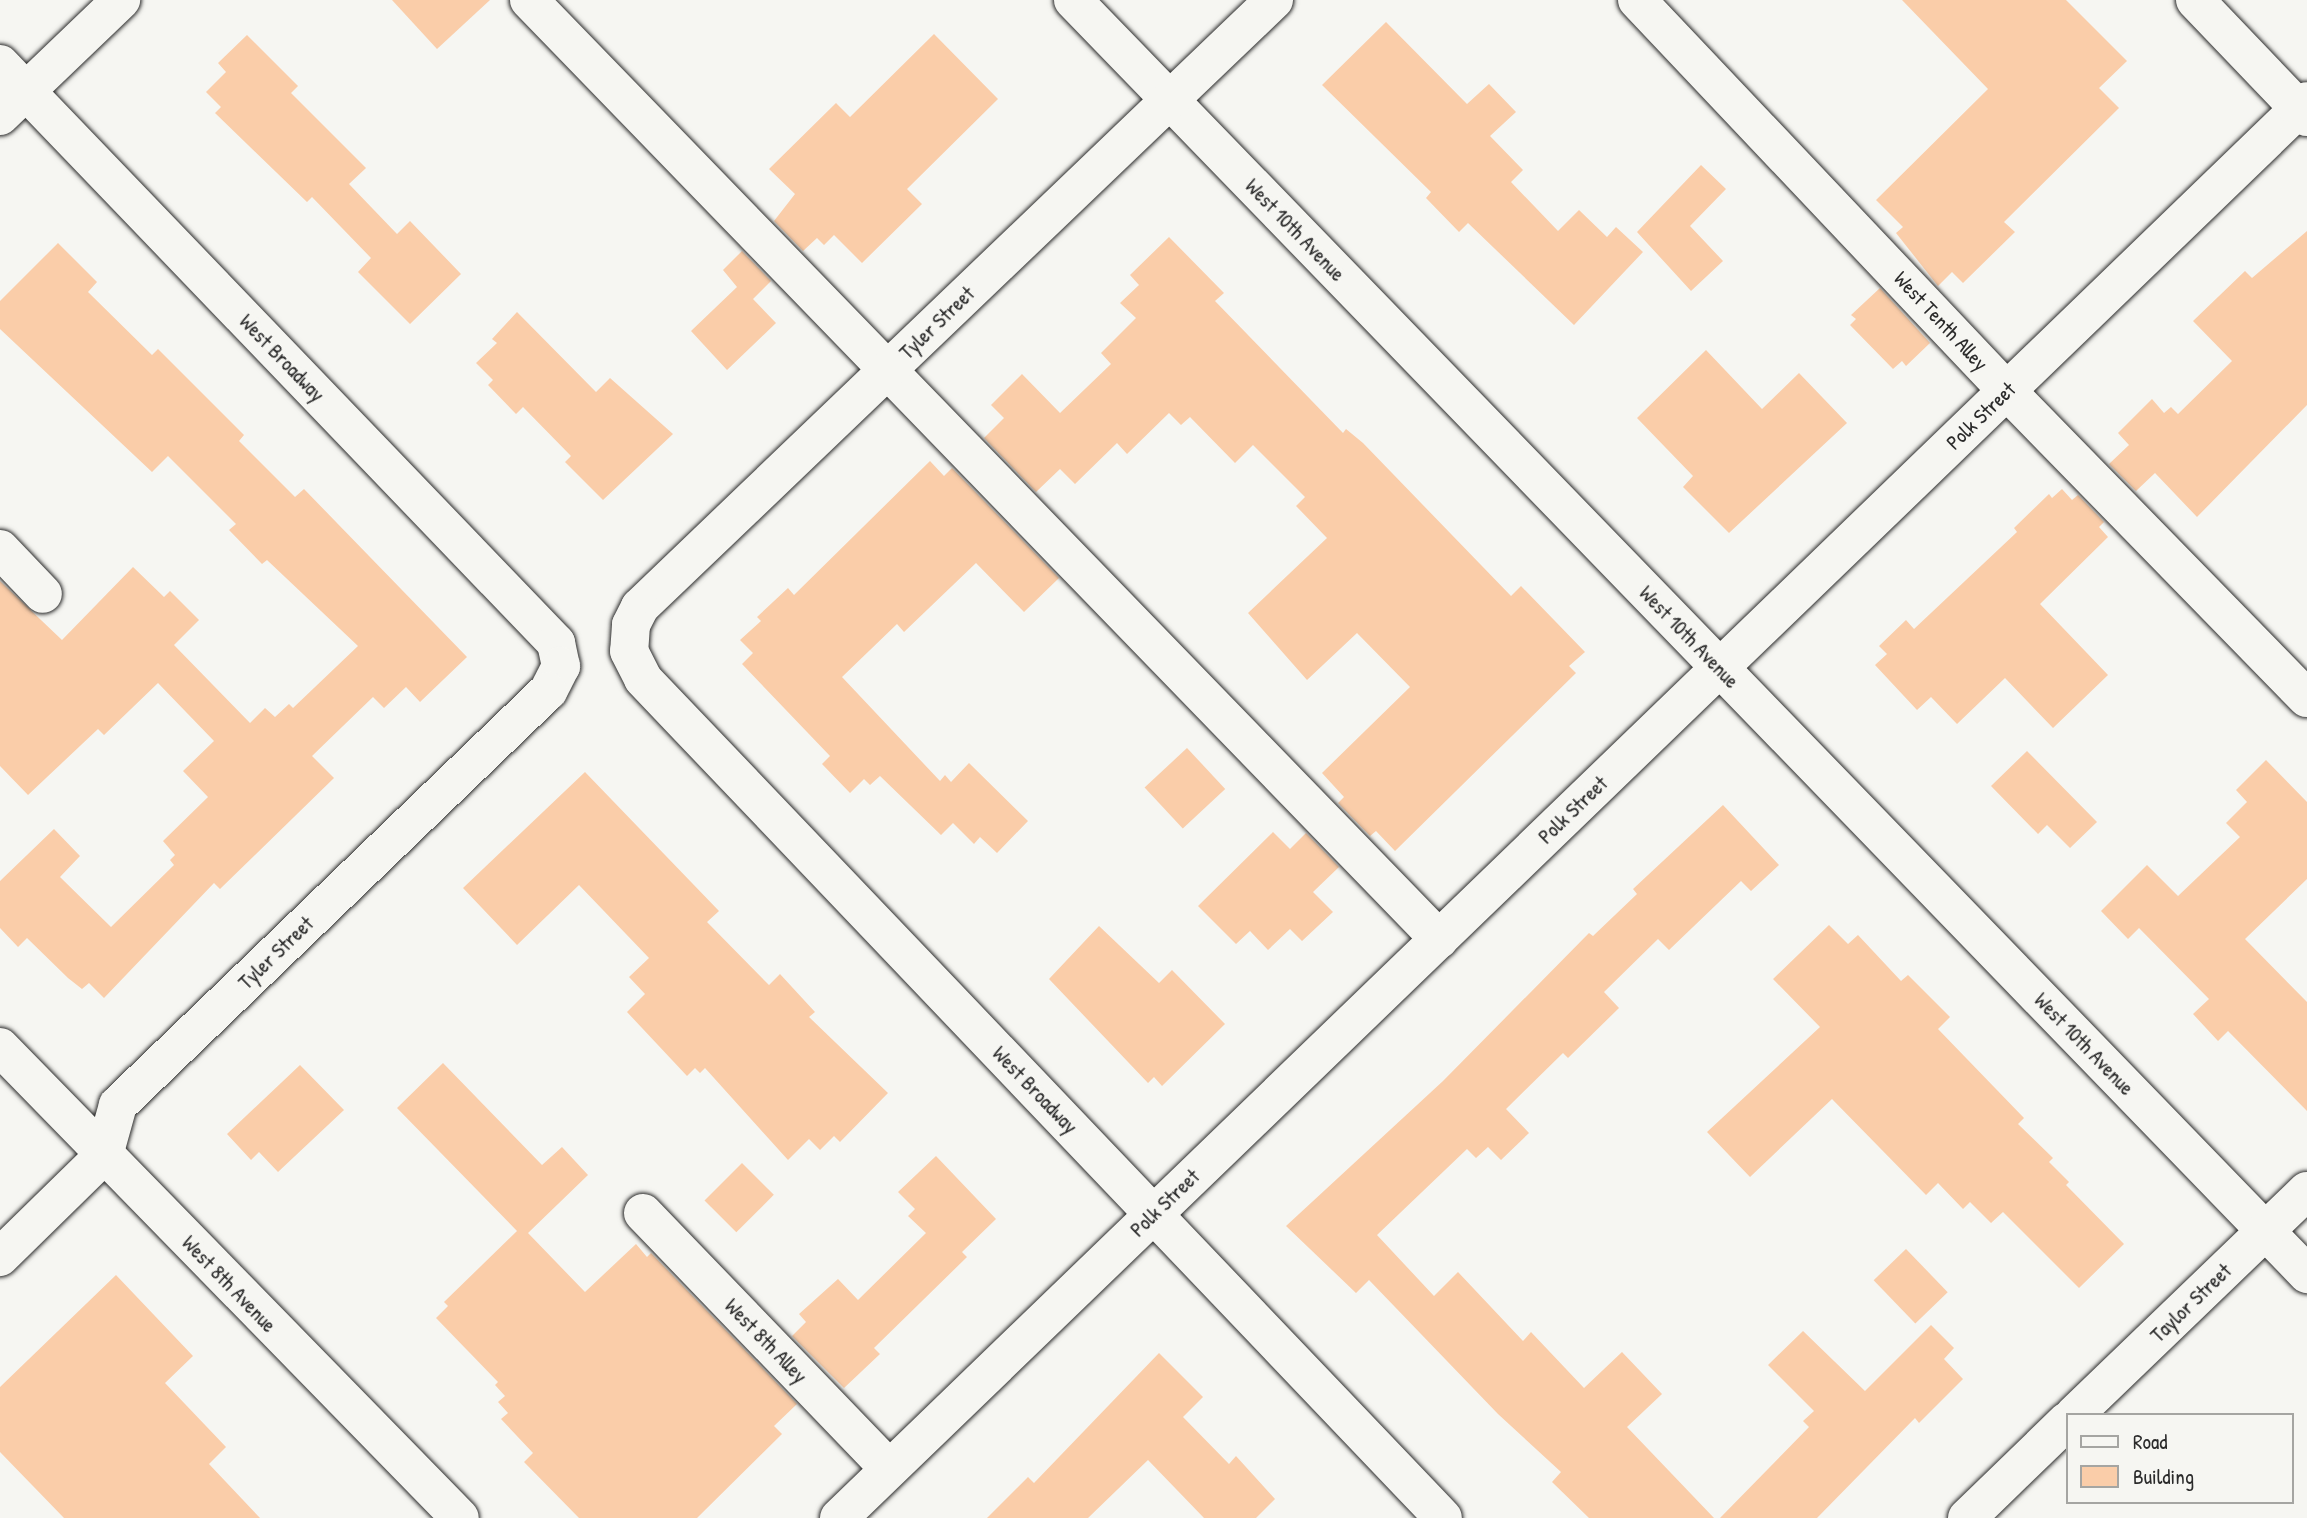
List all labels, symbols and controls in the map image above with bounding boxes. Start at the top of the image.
street label: West 10th Avenue [1240,174,1350,286]
street label: West Tenth Alley [1889,266,1993,376]
street label: Tyler Street [894,281,980,365]
street label: West Broadway [234,309,330,407]
street label: Polk Street [1941,377,2021,455]
street label: West 10th Avenue [1634,581,1744,693]
street label: Polk Street [1533,771,1613,849]
street label: Tyler Street [233,911,319,995]
street label: West 10th Avenue [2029,988,2139,1100]
street label: West Broadway [987,1041,1083,1139]
street label: Polk Street [1125,1164,1205,1242]
street label: West 8th Avenue [177,1230,281,1338]
street label: Taylor Street [2145,1258,2237,1348]
street label: West 8th Alley [719,1293,813,1389]
legend [2066,1413,2293,1504]
text: Road [2133,1427,2167,1456]
text: Building [2133,1462,2194,1491]

